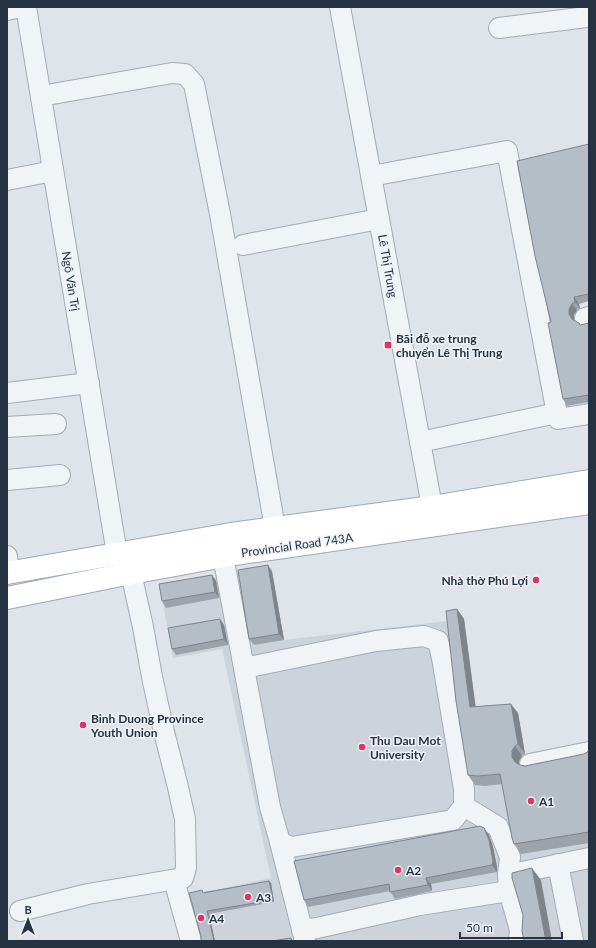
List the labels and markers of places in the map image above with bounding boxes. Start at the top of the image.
place label: Bãi đỗ xe trung chuyển Lê Thị Trung [396,331,503,360]
marker: Bãi đỗ xe trung chuyển Lê Thị Trung [383,340,393,350]
place label: Nhà thờ Phú Lợi [441,573,528,588]
marker: Nhà thờ Phú Lợi [531,575,541,585]
place label: Binh Duong Province Youth Union [90,711,204,740]
marker: Binh Duong Province Youth Union [78,720,88,730]
place label: Thu Dau Mot University [370,733,441,762]
marker: Thu Dau Mot University [357,742,367,752]
place label: A1 [538,794,554,809]
marker: A1 [526,796,536,806]
place label: A2 [405,863,421,878]
marker: A2 [393,865,403,875]
place label: A3 [255,890,271,905]
marker: A3 [243,892,253,902]
place label: A4 [208,911,224,926]
marker: A4 [196,913,206,923]

